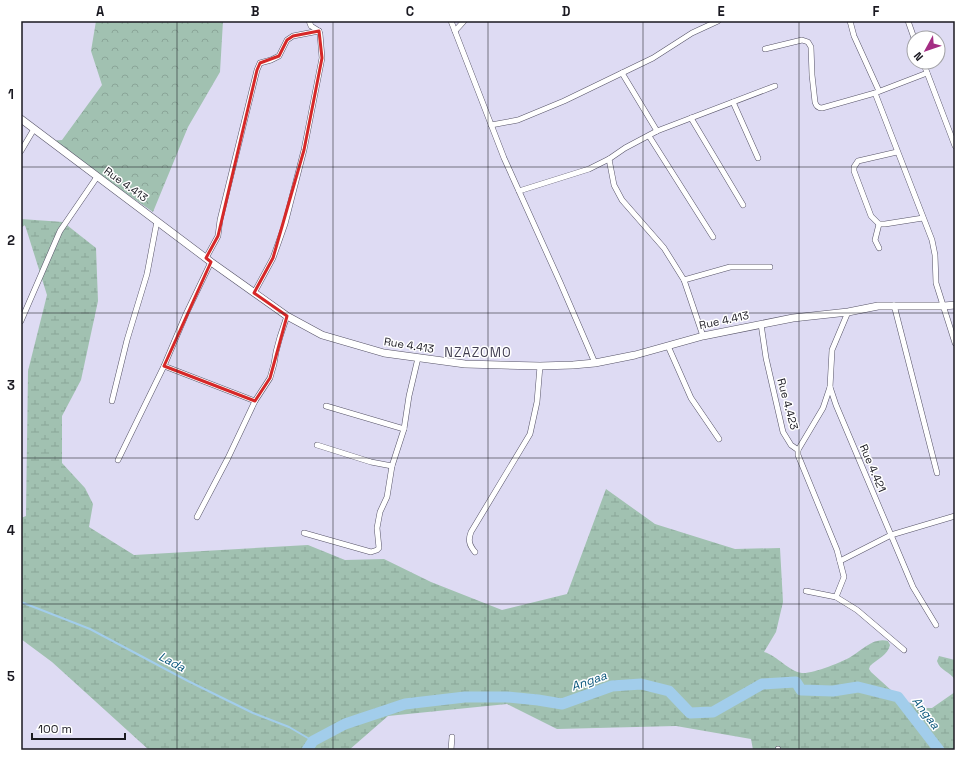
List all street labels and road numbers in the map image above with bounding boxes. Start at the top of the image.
street label: Rue 4.413 [101,163,151,205]
street label: Rue 4.413 [698,308,751,332]
street label: Rue 4.413 [383,334,435,356]
street label: Rue 4.423 [774,377,802,432]
street label: Rue 4.421 [857,442,889,494]

